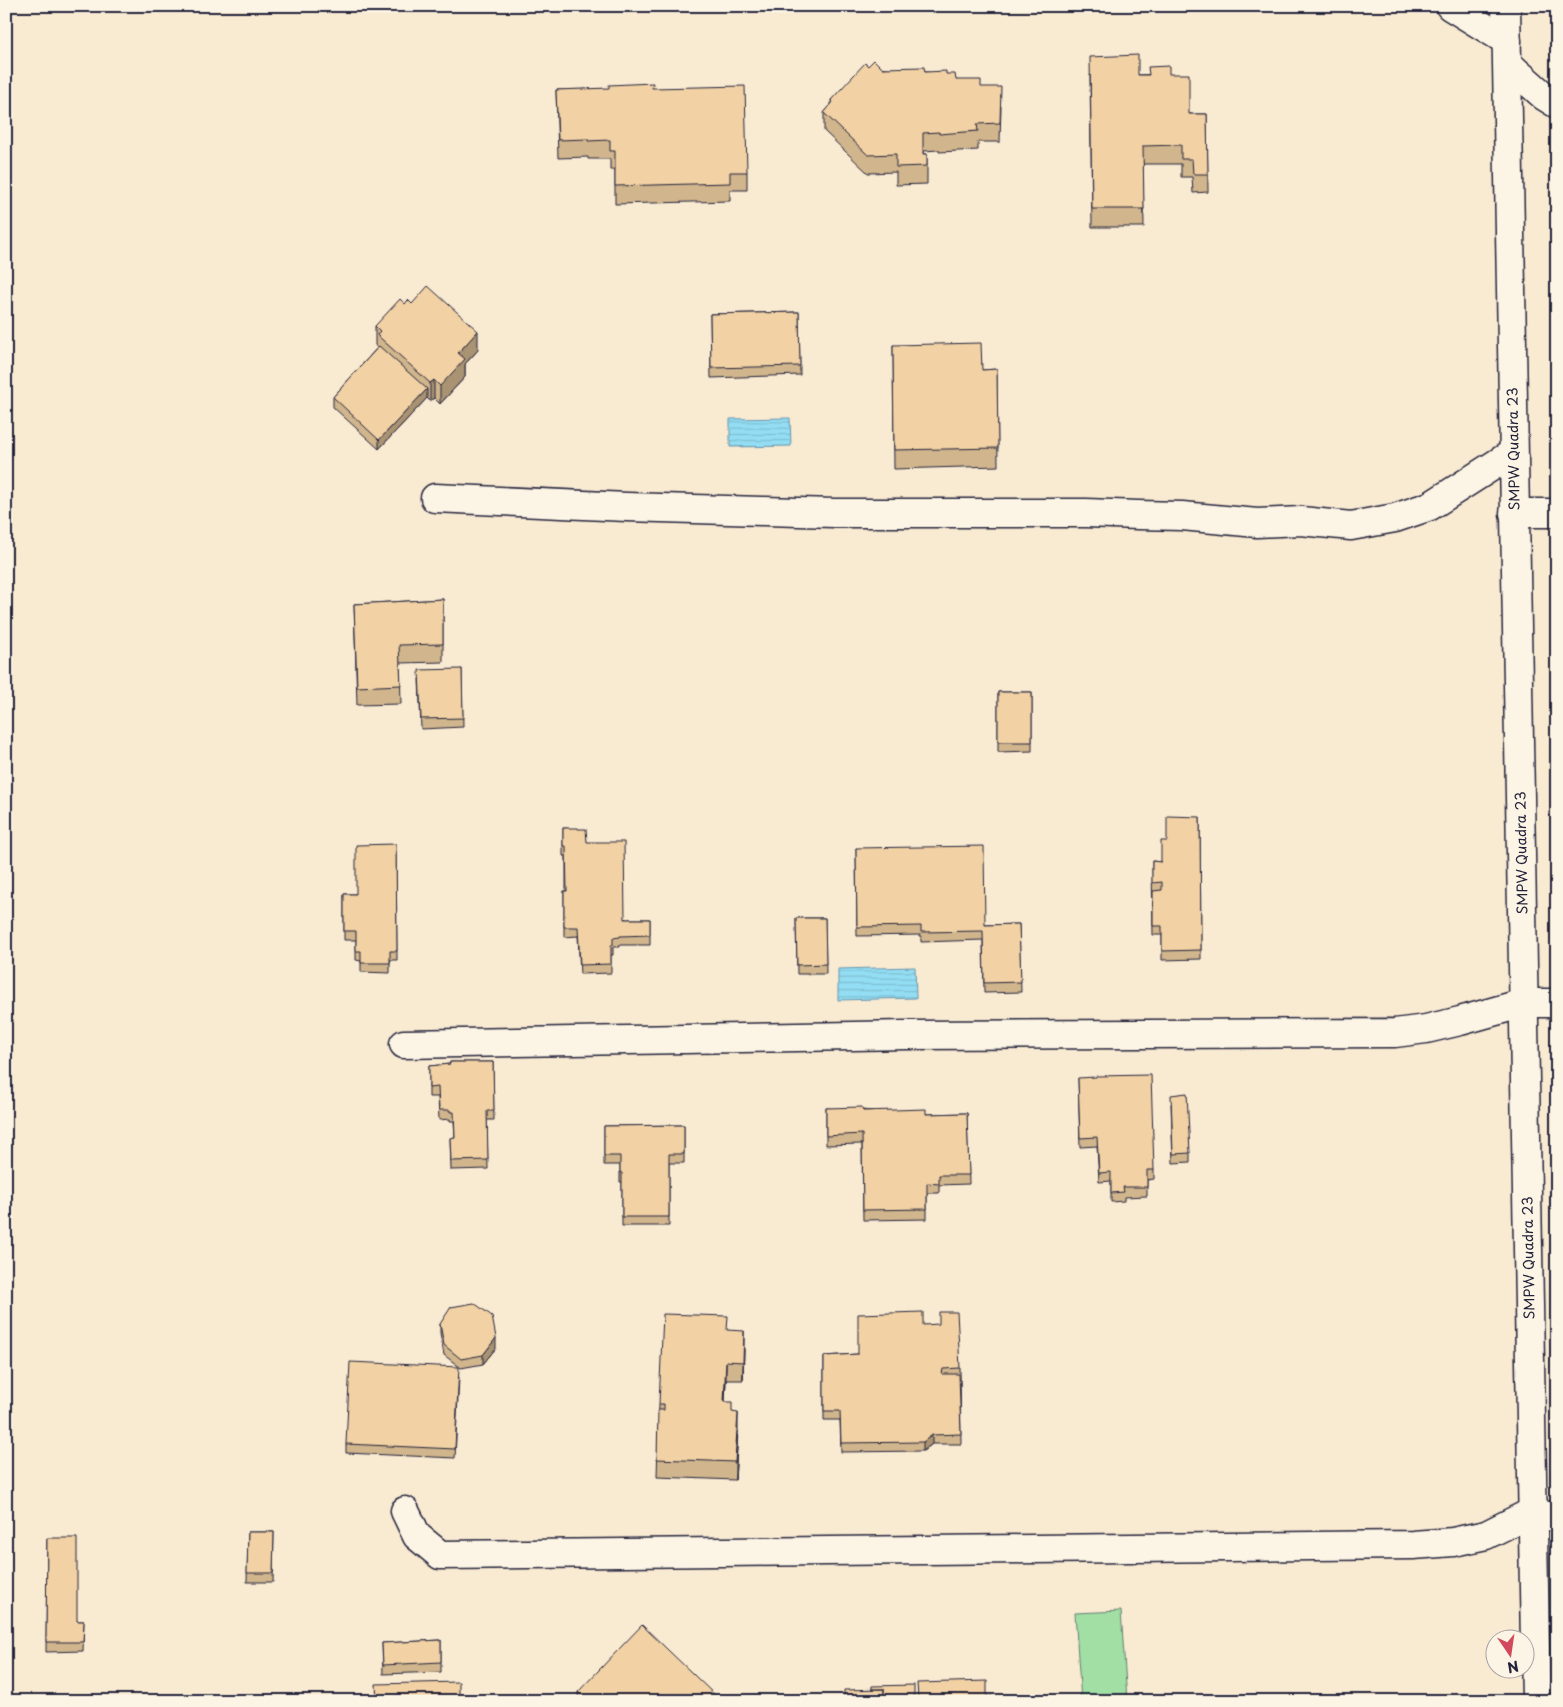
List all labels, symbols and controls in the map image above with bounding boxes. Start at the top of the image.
street label: SMPW Quadra 23 [1501,387,1525,511]
street label: SMPW Quadra 23 [1509,791,1533,915]
street label: SMPW Quadra 23 [1516,1196,1540,1320]
north arrow [1486,1630,1536,1680]
text: N [1505,1656,1521,1679]

